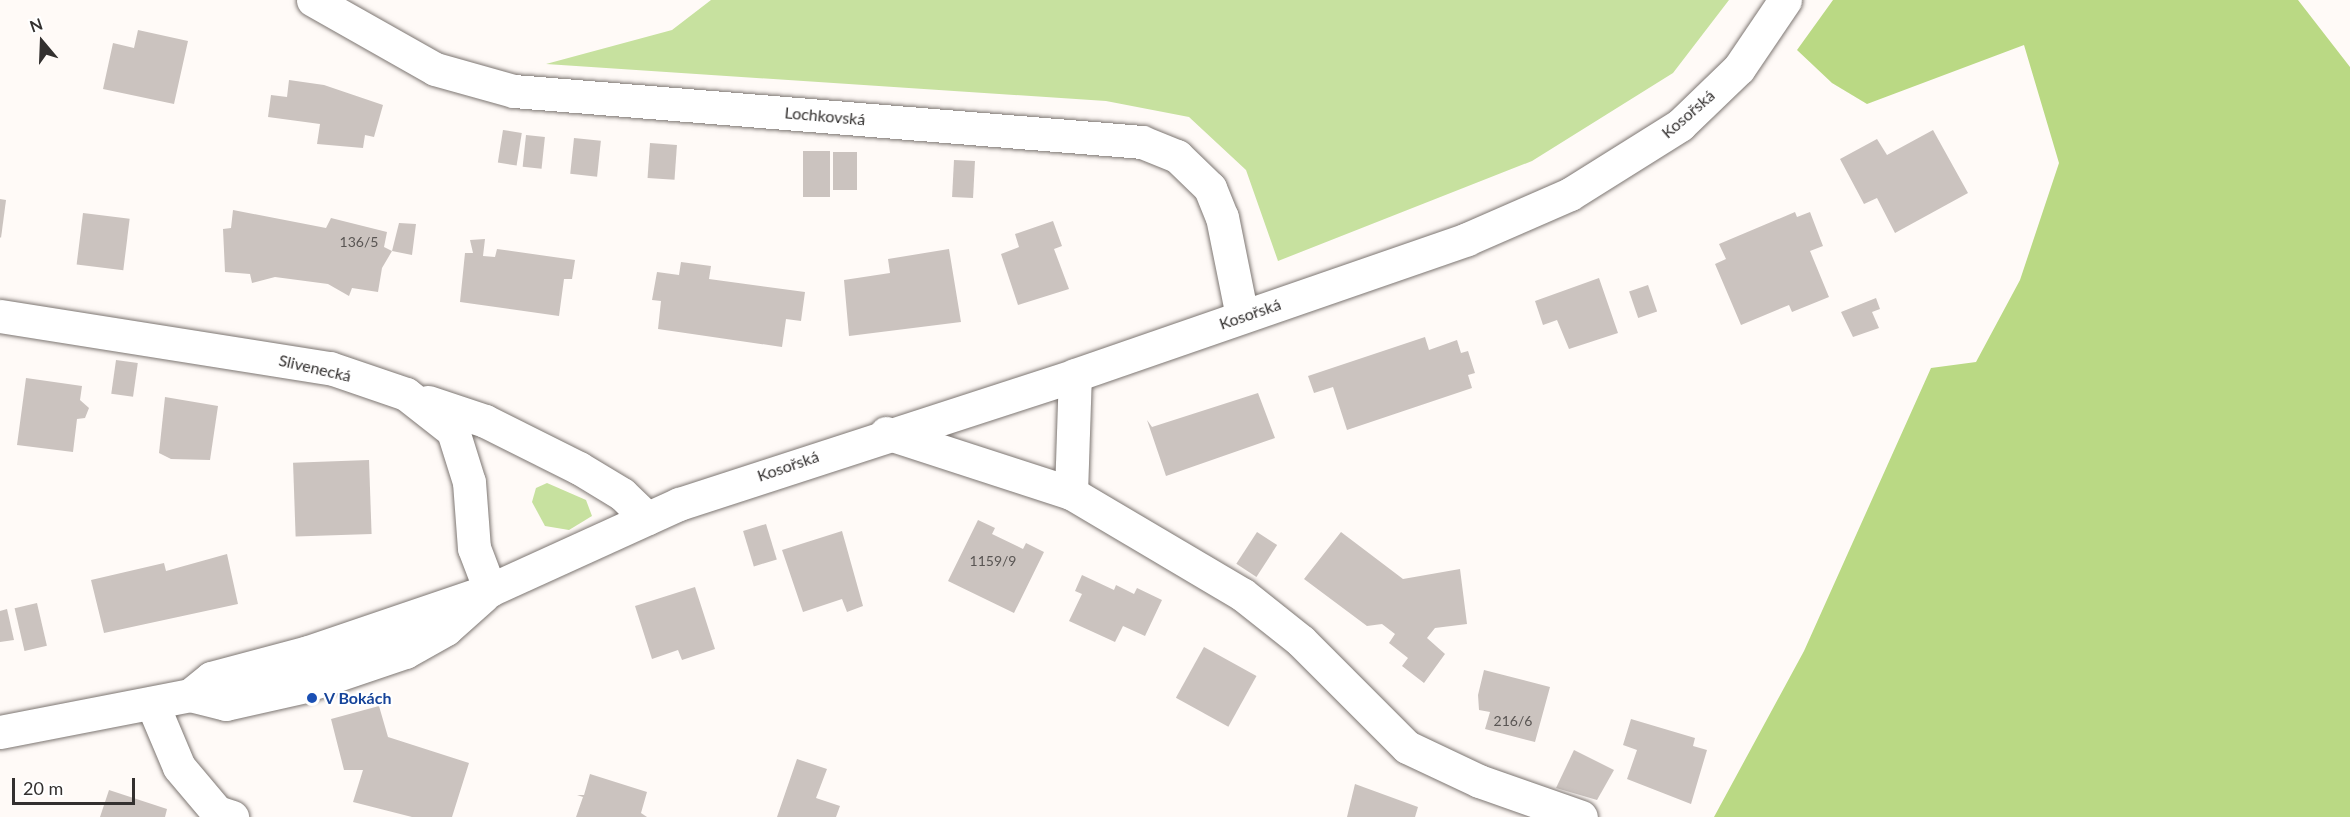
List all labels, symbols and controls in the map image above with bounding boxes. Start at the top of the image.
north arrow [12,12,72,72]
text: N [27,14,45,35]
street label: Kosořská [1658,86,1718,142]
street label: Lochkovská [784,103,866,129]
house number: 136/5 [340,234,378,250]
street label: Kosořská [1217,295,1283,333]
street label: Slivenecká [277,350,353,386]
street label: Kosořská [755,447,821,485]
house number: 1159/9 [970,553,1016,569]
place label: V Bokách [324,688,392,708]
marker: V Bokách [305,691,319,705]
house number: 216/6 [1494,713,1532,729]
scale bar [15,766,138,804]
text: 20 m [23,777,63,799]

